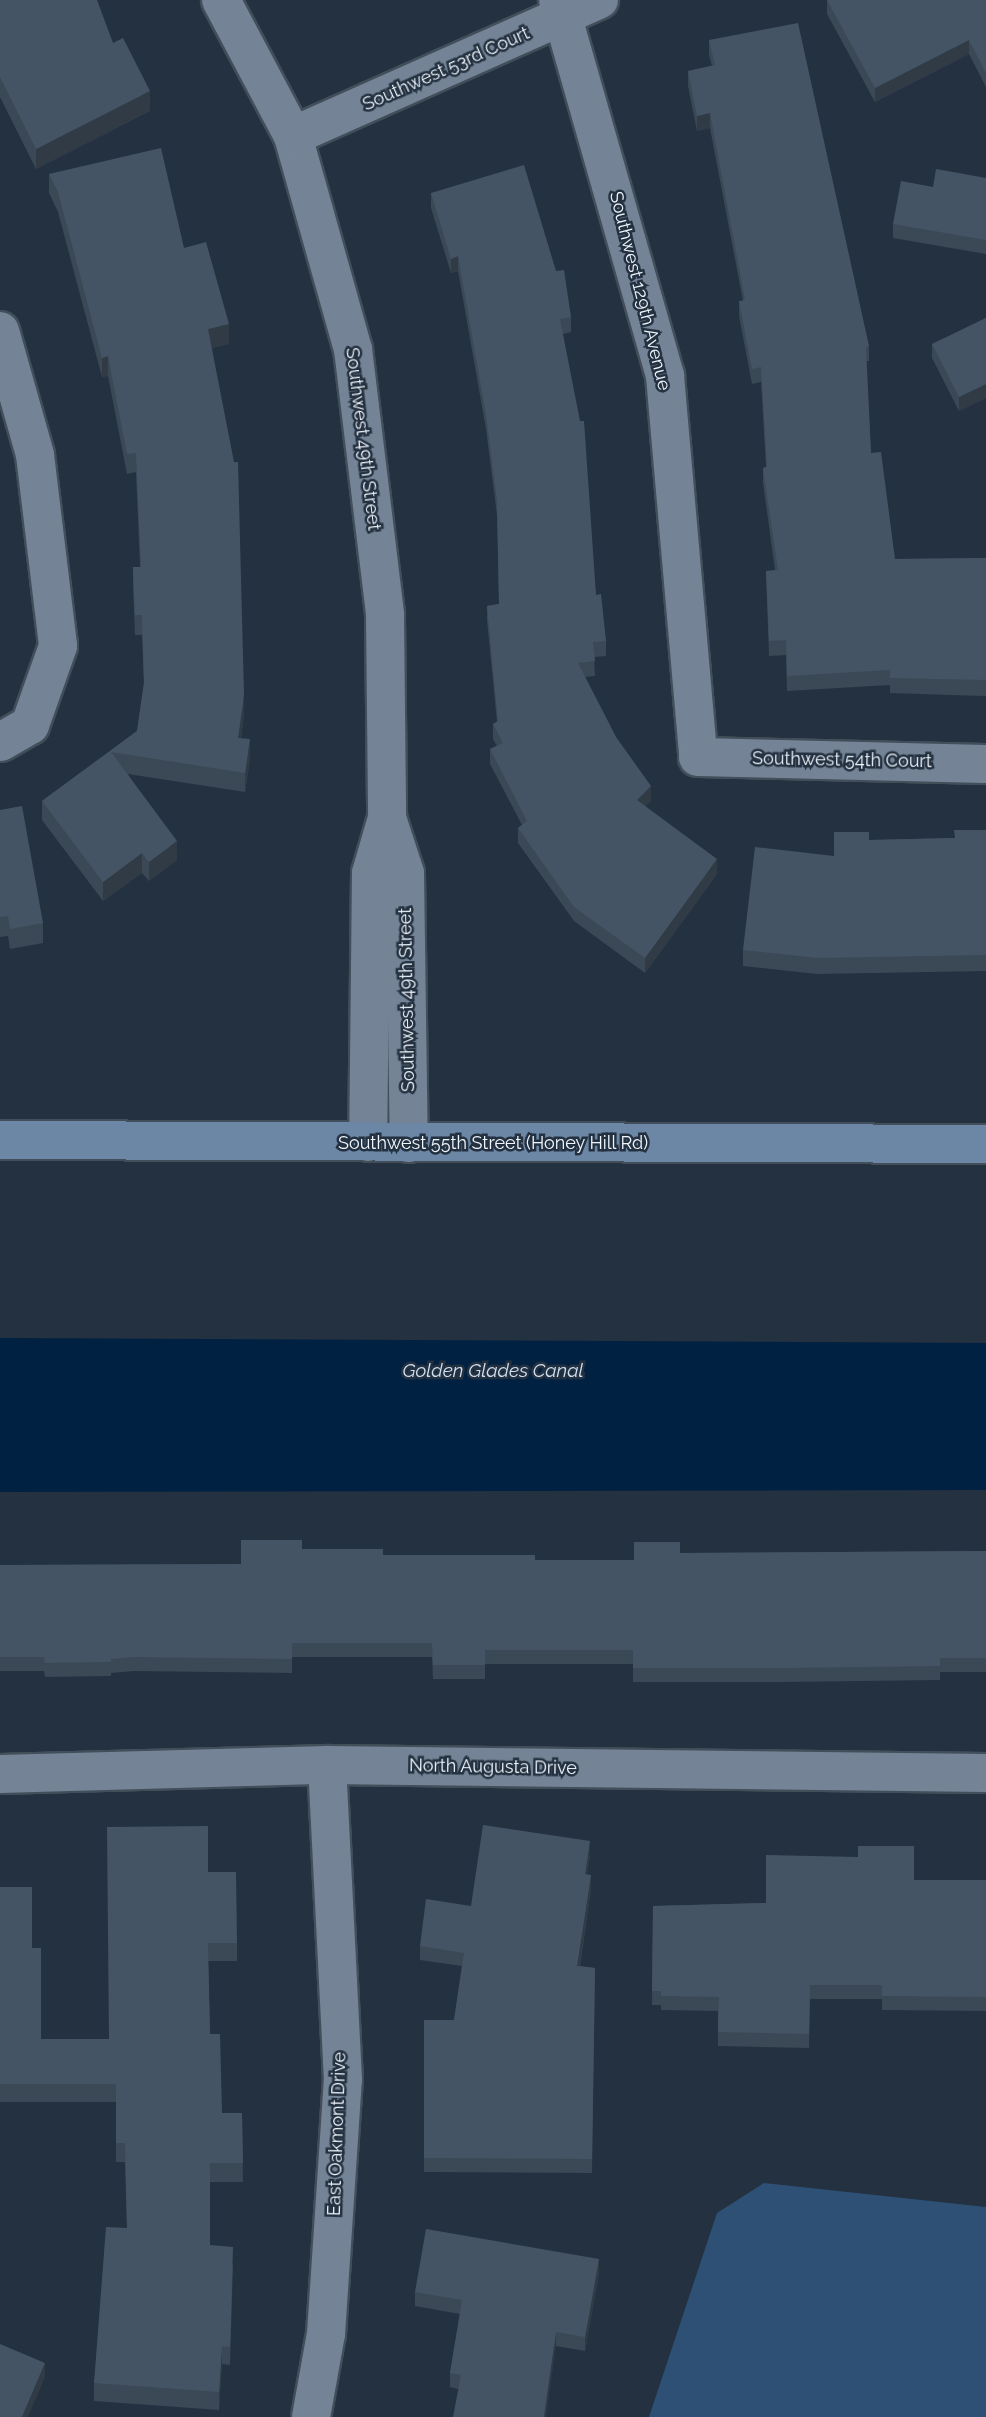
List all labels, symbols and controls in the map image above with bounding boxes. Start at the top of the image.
street label: Southwest 53rd Court [359,22,533,116]
street label: Southwest 129th Avenue [605,189,675,393]
street label: Southwest 49th Street [341,346,385,532]
street label: Southwest 54th Court [752,748,932,772]
street label: Southwest 49th Street [395,908,419,1092]
street label: Southwest 55th Street (Honey Hill Rd) [338,1132,648,1154]
water label: Golden Glades Canal [402,1360,584,1382]
street label: North Augusta Drive [409,1755,577,1779]
street label: East Oakmont Drive [323,2052,351,2216]

